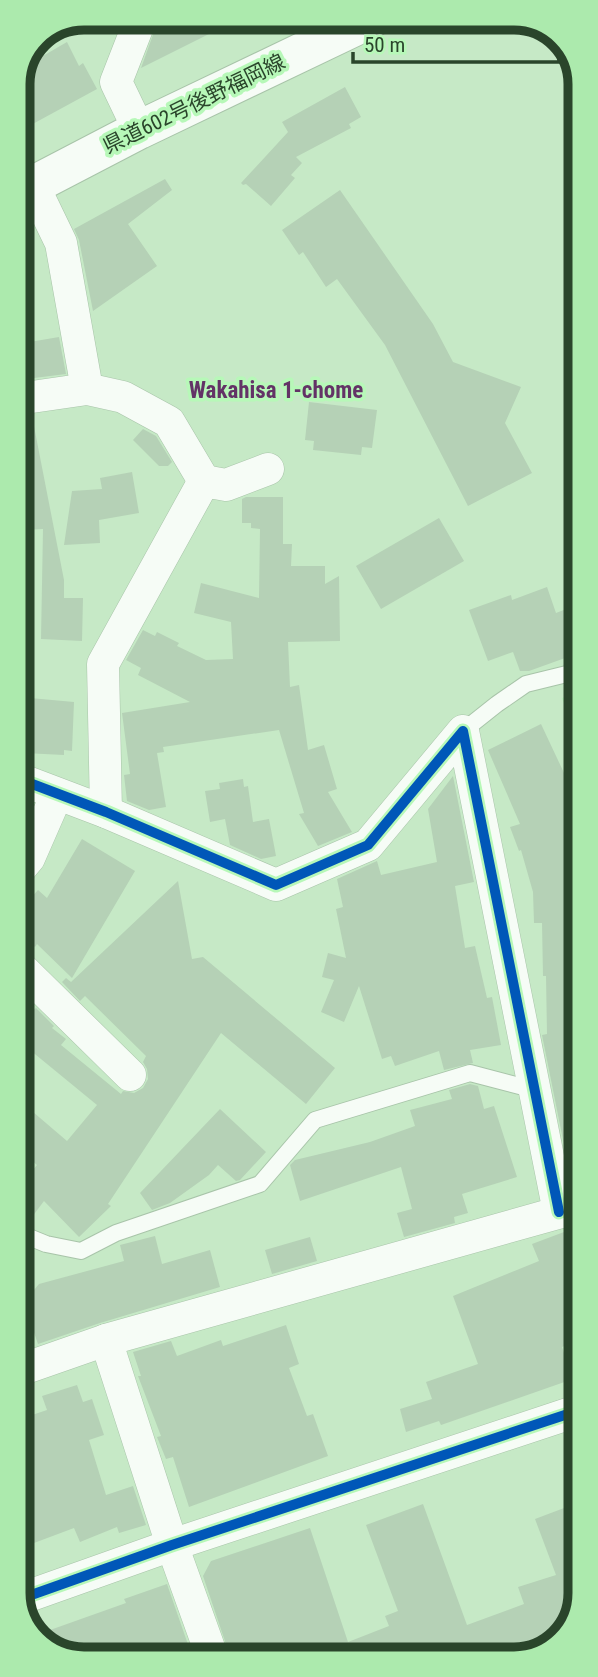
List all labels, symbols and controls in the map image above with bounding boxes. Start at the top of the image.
scale bar [353,21,560,65]
text: 50 m [364,33,405,57]
street label: 県道602号後野福岡線 [99,50,289,158]
district label: Wakahisa 1-chome [189,377,363,404]

